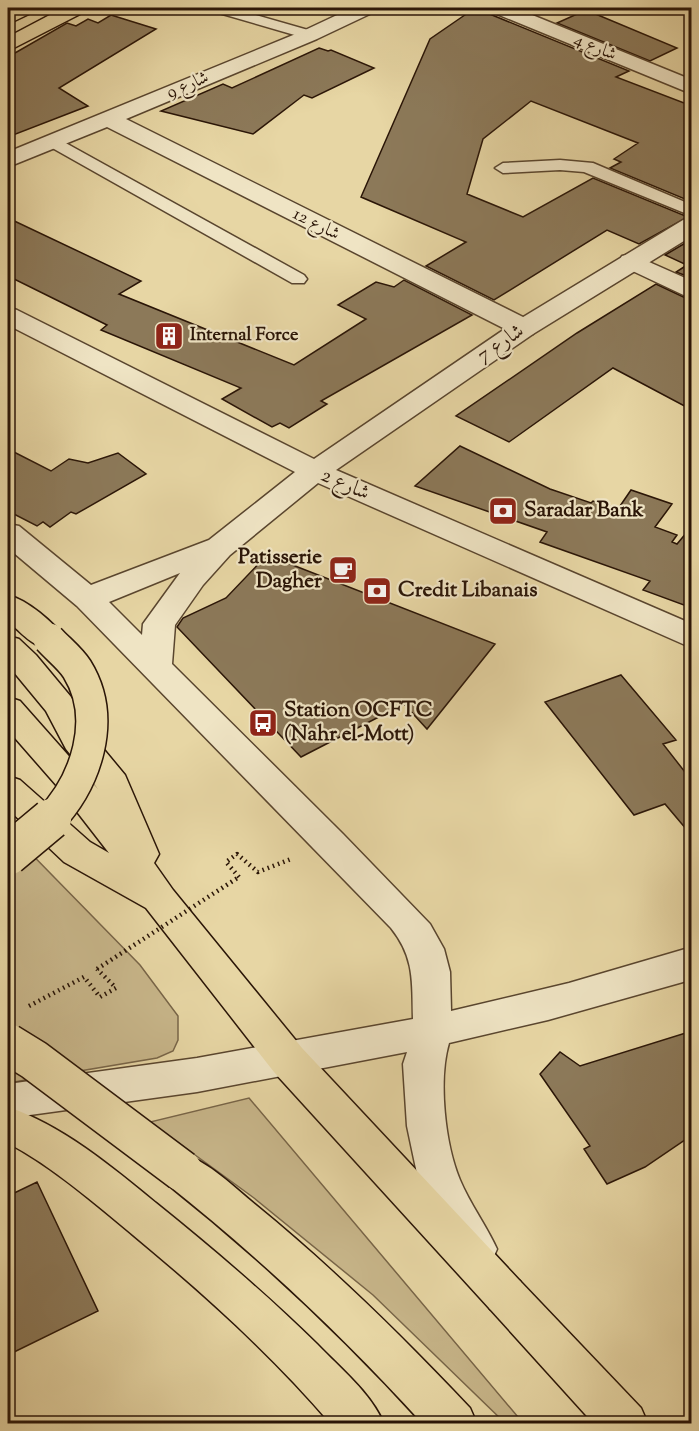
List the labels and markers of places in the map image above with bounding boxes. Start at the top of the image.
building icon: Internal Force [153,320,185,352]
place label: Internal Force [190,323,299,349]
bank icon: Saradar Bank [487,495,519,527]
place label: Saradar Bank [524,496,644,526]
place label: Patisserie Dagher [238,543,322,597]
cafe icon: Patisserie Dagher [327,554,359,586]
bank icon: Credit Libanais [361,575,393,607]
place label: Credit Libanais [398,576,538,606]
place label: Station OCFTC (Nahr el-Mott) [284,696,433,750]
bus stop icon: Station OCFTC (Nahr el-Mott) [247,707,279,739]

